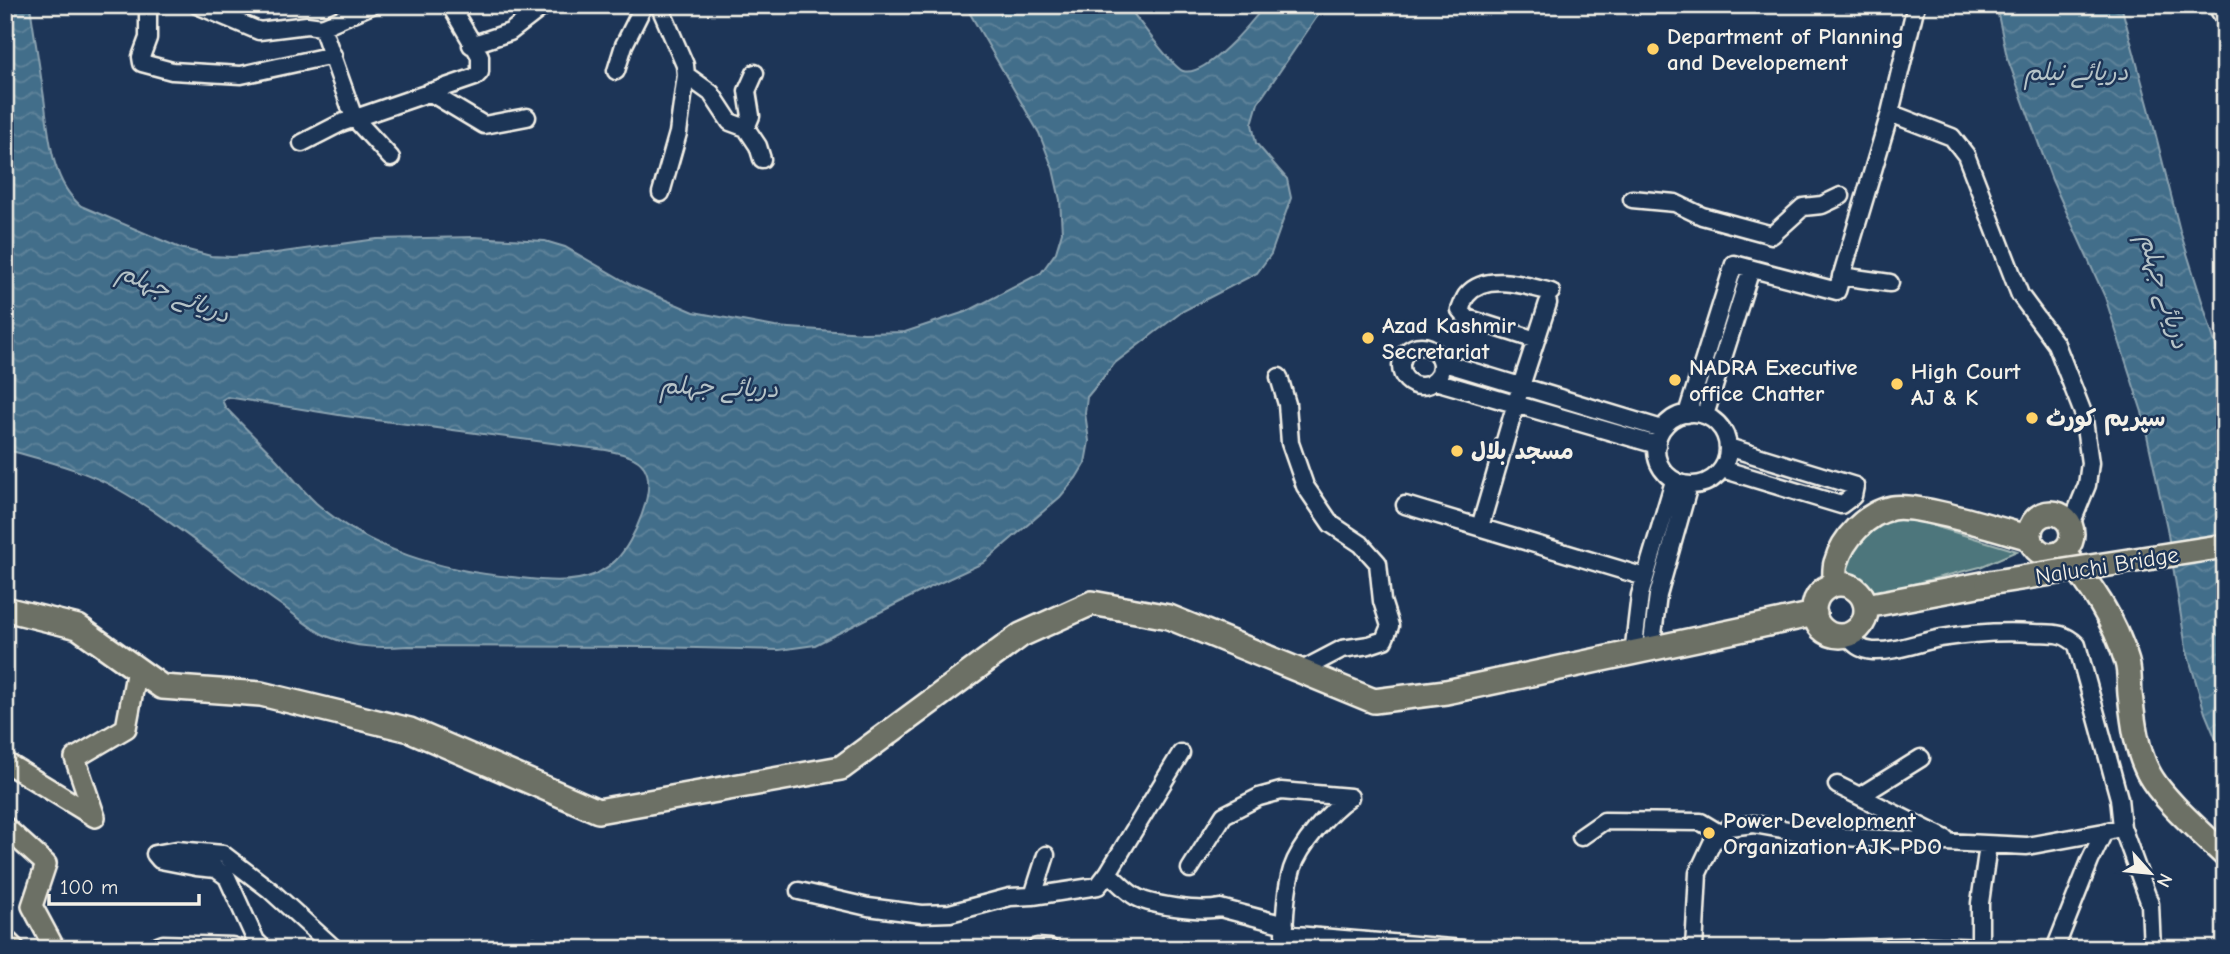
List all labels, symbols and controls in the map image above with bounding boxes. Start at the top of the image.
place label: Department of Planning and Developement [1667,23,1904,76]
marker: Department of Planning and Developement [1645,41,1661,57]
water label: دریائے نیلم [2024,58,2129,91]
water label: دریائے جہلم [2128,230,2195,354]
water label: دریائے جہلم [112,257,234,334]
place label: Azad Kashmir Secretariat [1382,312,1516,365]
marker: Azad Kashmir Secretariat [1360,330,1376,346]
place label: NADRA Executive office Chatter [1689,354,1858,407]
place label: High Court AJ & K [1911,358,2021,411]
water label: دریائے جہلم [659,371,779,408]
marker: NADRA Executive office Chatter [1667,372,1683,388]
marker: High Court AJ & K [1889,376,1905,392]
place label: سپریم کورٹ [2046,405,2165,436]
marker: سپریم کورٹ [2024,410,2040,426]
place label: مسجد بلال [1471,438,1574,465]
marker: مسجد بلال [1449,443,1465,459]
street label: Naluchi Bridge [2034,541,2181,590]
place label: Power Development Organization AJK PDO [1723,807,1942,860]
marker: Power Development Organization AJK PDO [1701,825,1717,841]
north arrow [2114,838,2184,908]
scale bar [49,863,200,907]
text: N [2152,870,2177,891]
text: 100 m [60,875,118,899]

